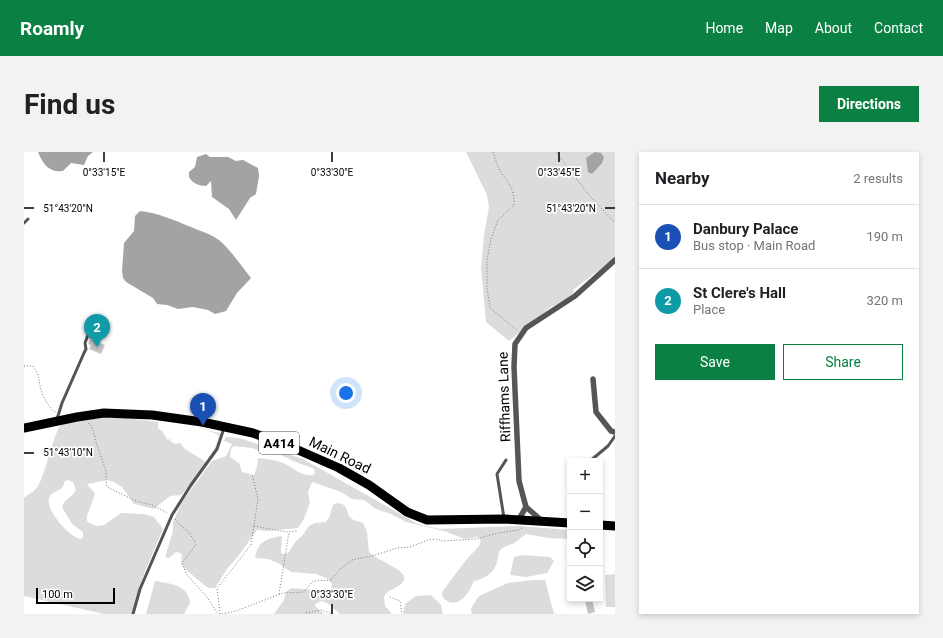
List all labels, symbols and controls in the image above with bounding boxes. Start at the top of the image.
text: Roamly [20,17,84,40]
text: Home [705,20,743,36]
text: Map [765,20,793,36]
text: About [815,20,852,36]
text: Contact [874,20,923,36]
button: Directions [819,86,919,122]
text: Find us [24,88,115,121]
text: 0°33'15"E [83,167,126,178]
text: 0°33'30"E [311,167,354,178]
text: 0°33'45"E [538,167,581,178]
text: Nearby [655,168,710,188]
text: 2 results [853,171,903,186]
text: 51°43'20"N [43,203,93,214]
text: 51°43'20"N [546,203,596,214]
text: Danbury Palace [693,220,798,238]
text: 1 [664,229,672,244]
text: 190 m [866,229,903,244]
text: Bus stop · Main Road [693,238,815,253]
text: St Clere's Hall [693,284,786,302]
text: 2 [664,293,672,308]
text: 320 m [866,293,903,308]
text: Place [693,302,725,317]
pin: 2 [84,314,110,347]
button: Save [655,344,775,380]
button: Share [783,344,903,380]
street label: Riffhams Lane [494,352,514,442]
your location [336,383,356,403]
pin: 1 [190,393,216,426]
road number: A414 [259,432,299,454]
street label: Main Road [307,433,373,477]
text: 51°43'10"N [43,447,93,458]
map controls [567,458,603,602]
button: + [567,458,603,494]
button: − [567,494,603,530]
button: locate [567,530,603,566]
button: layers [567,566,603,602]
scale bar [36,586,115,605]
text: 100 m [42,588,73,601]
text: 0°33'30"E [311,589,354,600]

